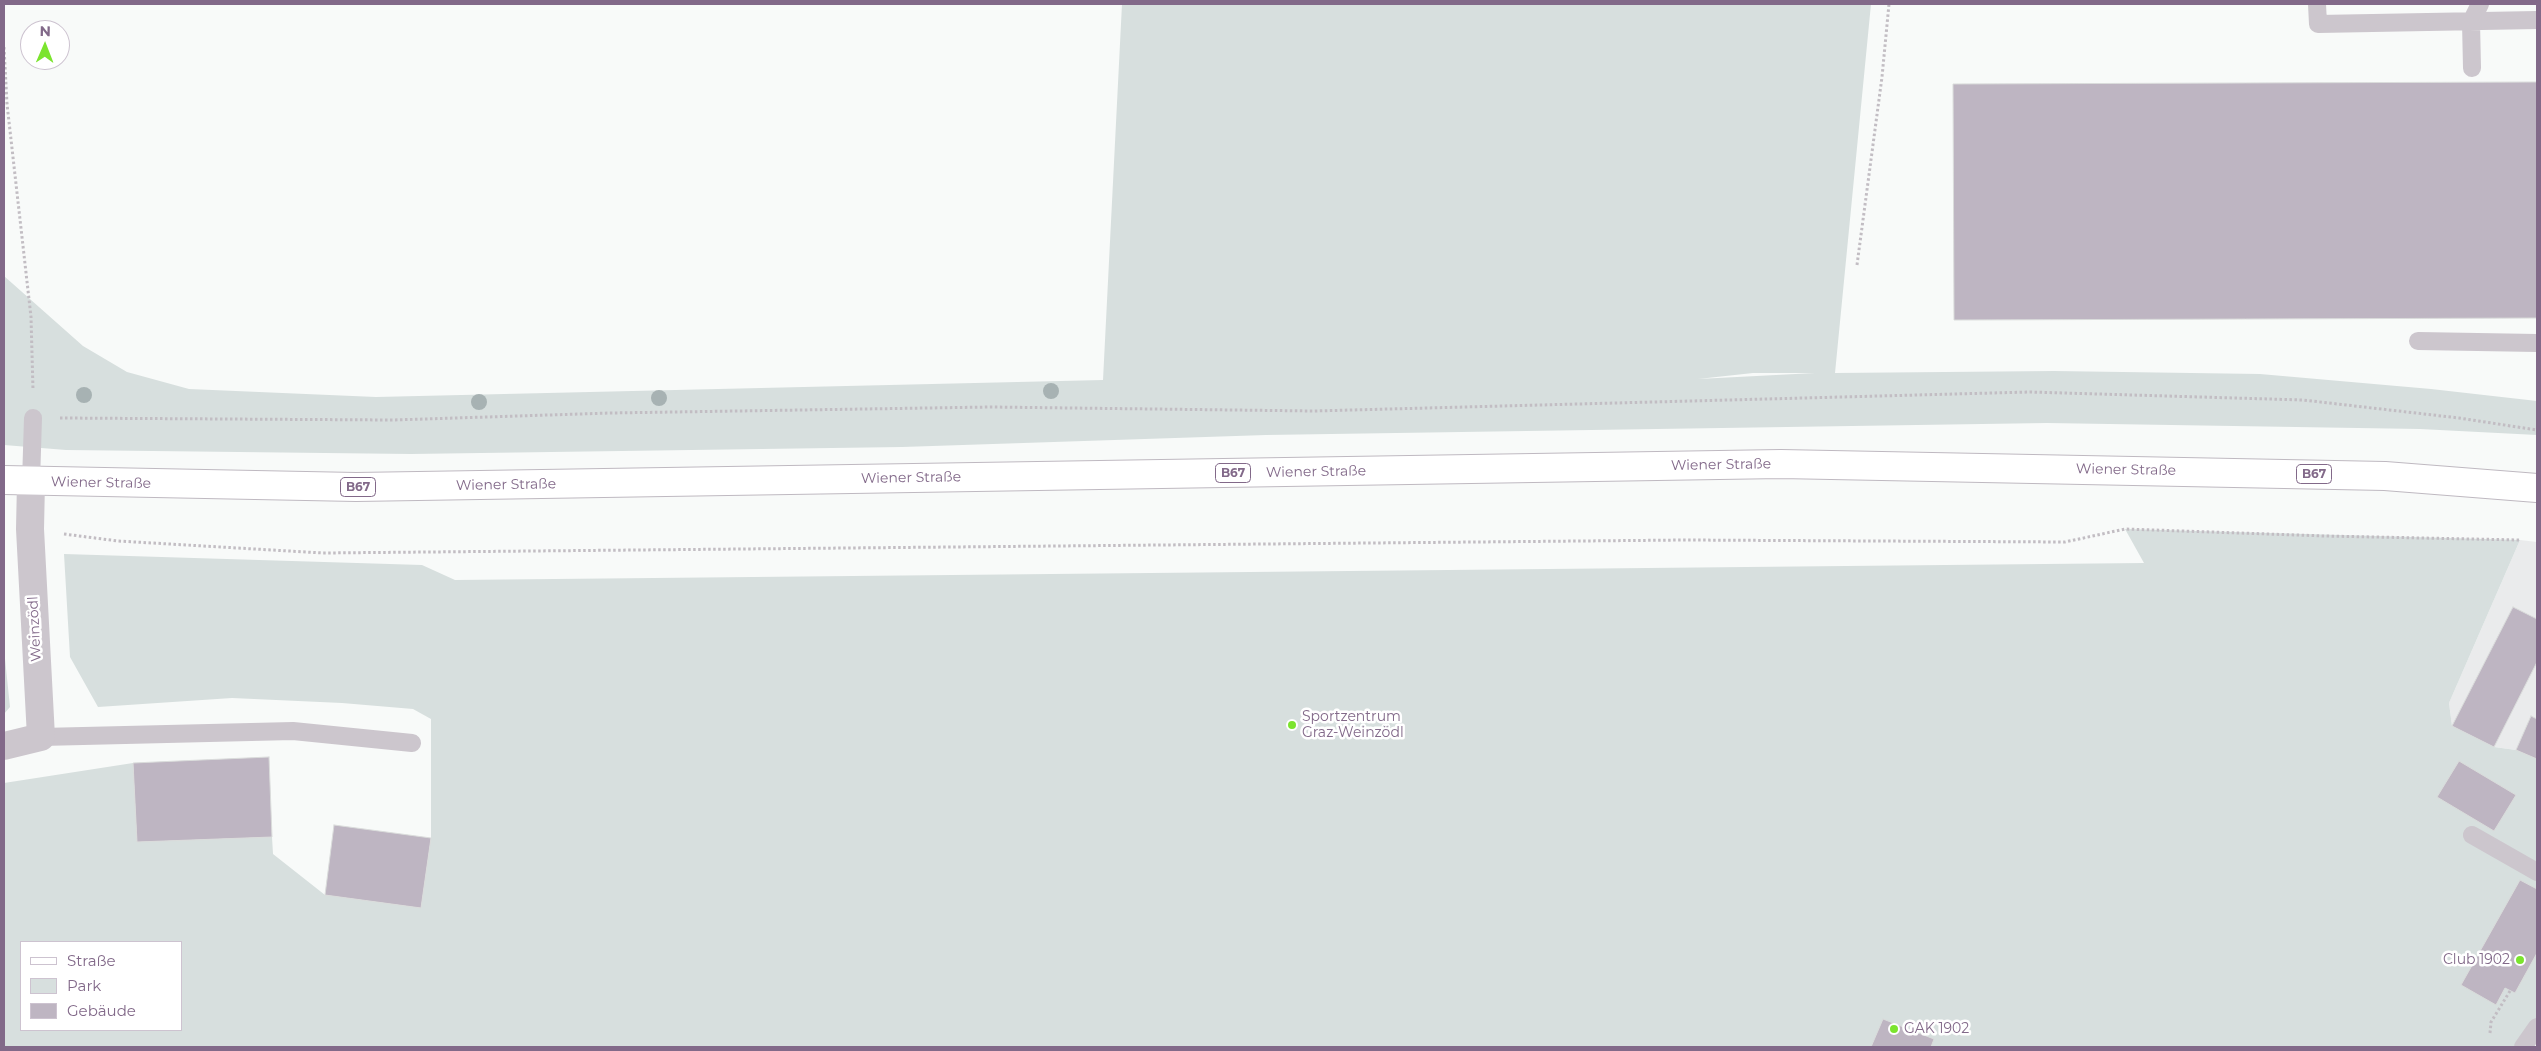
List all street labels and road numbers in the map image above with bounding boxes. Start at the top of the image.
street label: Wiener Straße [1671,456,1771,474]
street label: Wiener Straße [2076,461,2176,479]
road number: B67 [1216,463,1250,482]
street label: Wiener Straße [1266,463,1366,481]
road number: B67 [2296,464,2332,484]
street label: Wiener Straße [861,469,961,487]
street label: Wiener Straße [51,474,151,492]
street label: Wiener Straße [456,476,556,494]
road number: B67 [340,478,376,497]
street label: Weinzödl [25,596,45,662]

